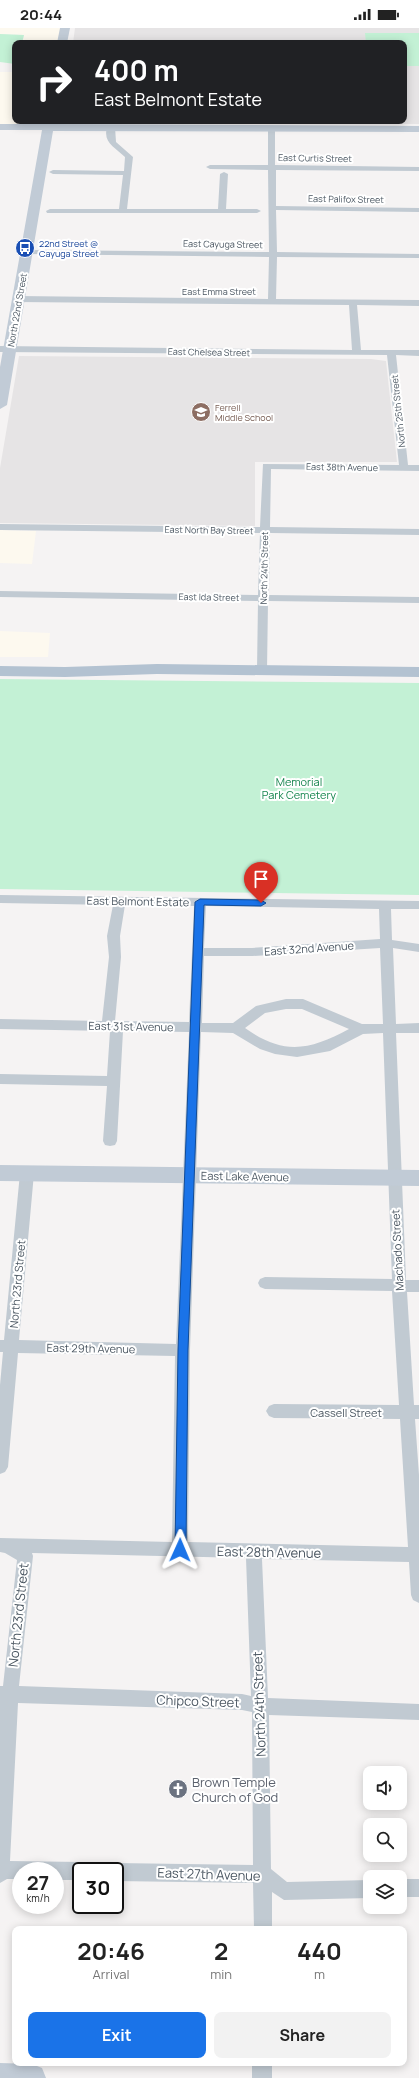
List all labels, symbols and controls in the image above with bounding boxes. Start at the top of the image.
text: 20:44 [20,4,62,25]
text: 400 m [94,51,179,89]
icon: right [28,56,80,108]
text: East Belmont Estate [94,87,262,111]
street label: East Curtis Street [278,151,352,165]
street label: East Palifox Street [308,192,384,206]
bus stop icon: 22nd Street @ Cayuga Street [14,237,36,259]
place label: 22nd Street @ Cayuga Street [39,237,99,260]
street label: East Cayuga Street [183,237,264,251]
street label: North 22nd Street [4,272,30,348]
street label: East Emma Street [182,285,256,298]
street label: East Chelsea Street [168,345,251,359]
street label: North 25th Street [388,374,408,448]
school or university icon: Ferrell Middle School [190,401,212,423]
place label: Ferrell Middle School [215,401,273,424]
street label: East 38th Avenue [306,460,378,474]
street label: East North Bay Street [164,523,254,537]
street label: North 24th Street [257,531,271,605]
street label: East Ida Street [178,590,240,604]
park label: Memorial Park Cemetery [262,774,336,802]
pin [244,862,278,903]
icon: arrive [250,868,272,890]
street label: East Belmont Estate [87,893,190,909]
street label: East 32nd Avenue [264,937,355,959]
street label: East 31st Avenue [88,1018,174,1034]
street label: East Lake Avenue [201,1168,290,1184]
street label: Machado Street [387,1209,407,1291]
street label: North 23rd Street [6,1239,28,1329]
street label: East 29th Avenue [47,1340,136,1356]
street label: Cassell Street [310,1405,382,1420]
position arrow [159,1529,201,1571]
street label: East 28th Avenue [217,1542,322,1562]
street label: North 23rd Street [4,1562,32,1668]
street label: North 24th Street [248,1651,270,1757]
street label: Chipco Street [156,1691,240,1711]
map controls [363,1766,407,1914]
button: sound [363,1766,407,1810]
place label: Brown Temple Church of God [192,1773,278,1806]
church icon: Brown Temple Church of God [167,1778,189,1800]
button: search [363,1818,407,1862]
speed limit sign: 30 [72,1862,124,1914]
street label: East 27th Avenue [157,1863,261,1885]
text: 27 [27,1869,49,1896]
button: layers [363,1870,407,1914]
text: km/h [26,1891,50,1905]
text: 20:46 [77,1934,145,1967]
text: 2 [214,1934,228,1967]
text: 440 [297,1934,342,1967]
text: Arrival [93,1965,130,1983]
text: min [210,1965,232,1983]
text: m [314,1965,325,1983]
button: Exit [28,2012,206,2058]
button: Share [214,2012,391,2058]

